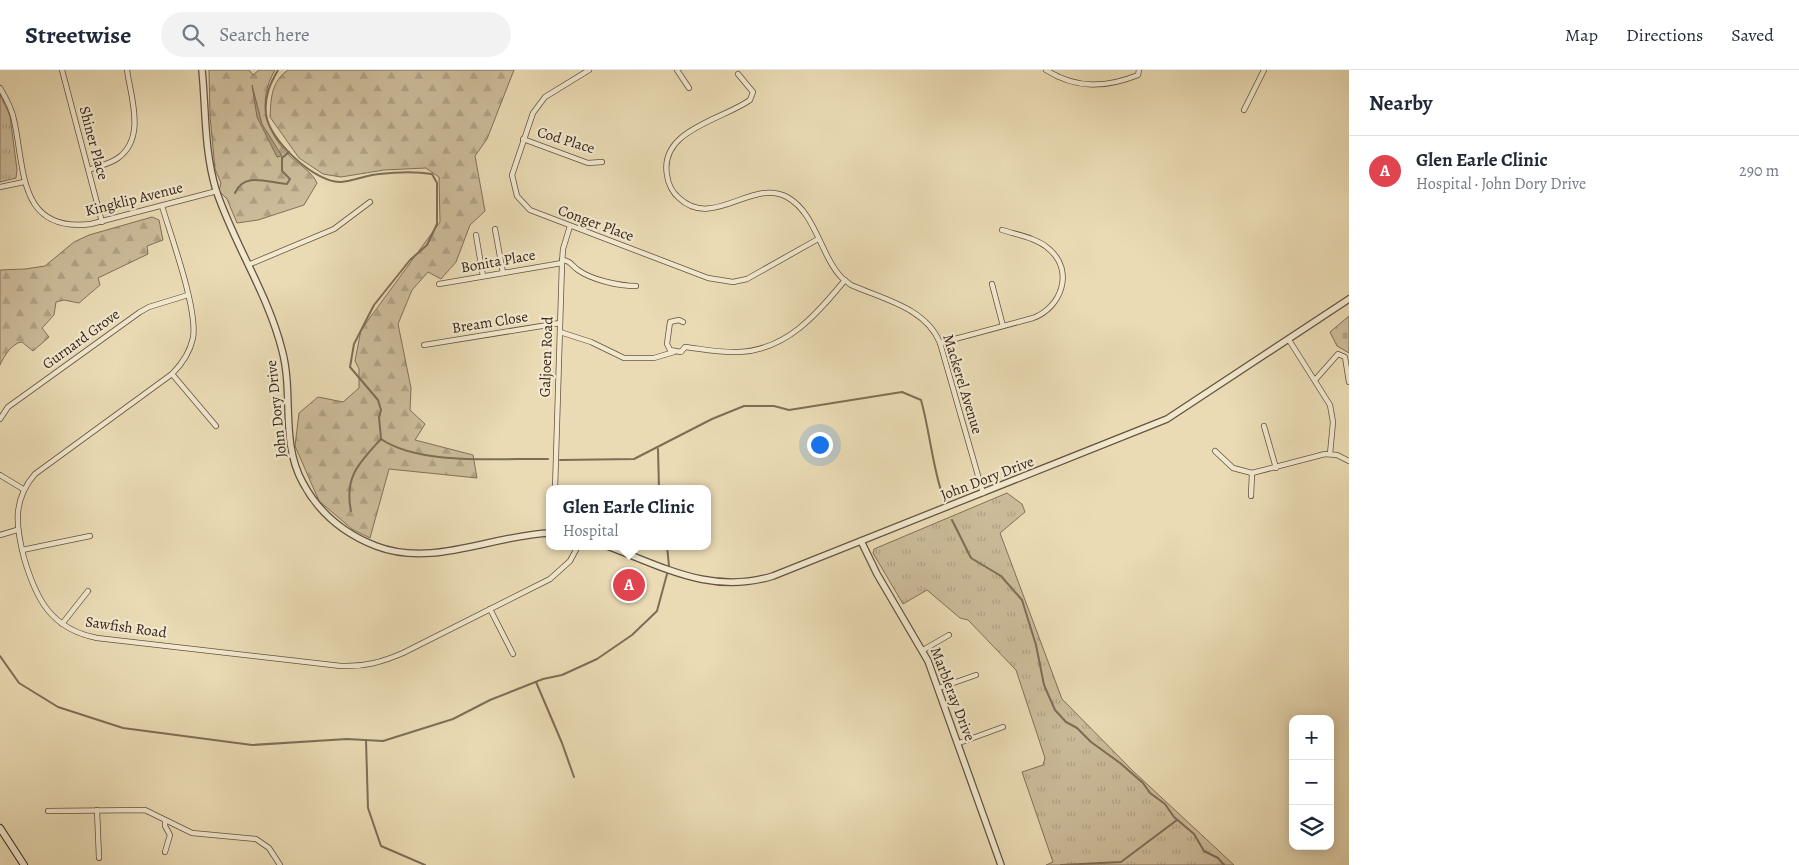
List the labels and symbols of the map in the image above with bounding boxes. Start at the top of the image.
street label: Shiner Place [75,104,113,182]
street label: Cod Place [535,122,598,158]
street label: Kingklip Avenue [83,177,185,221]
street label: Conger Place [555,200,637,246]
street label: Bonita Place [459,245,537,277]
street label: Gurnard Grove [38,304,124,374]
street label: Bream Close [450,306,530,338]
street label: Galjoen Road [535,315,557,398]
street label: Mackerel Avenue [938,332,988,437]
street label: John Dory Drive [261,359,291,459]
your location [807,432,833,458]
street label: John Dory Drive [938,451,1037,505]
pin: A [613,566,645,604]
street label: Sawfish Road [84,611,169,643]
street label: Marbleray Drive [926,644,980,744]

